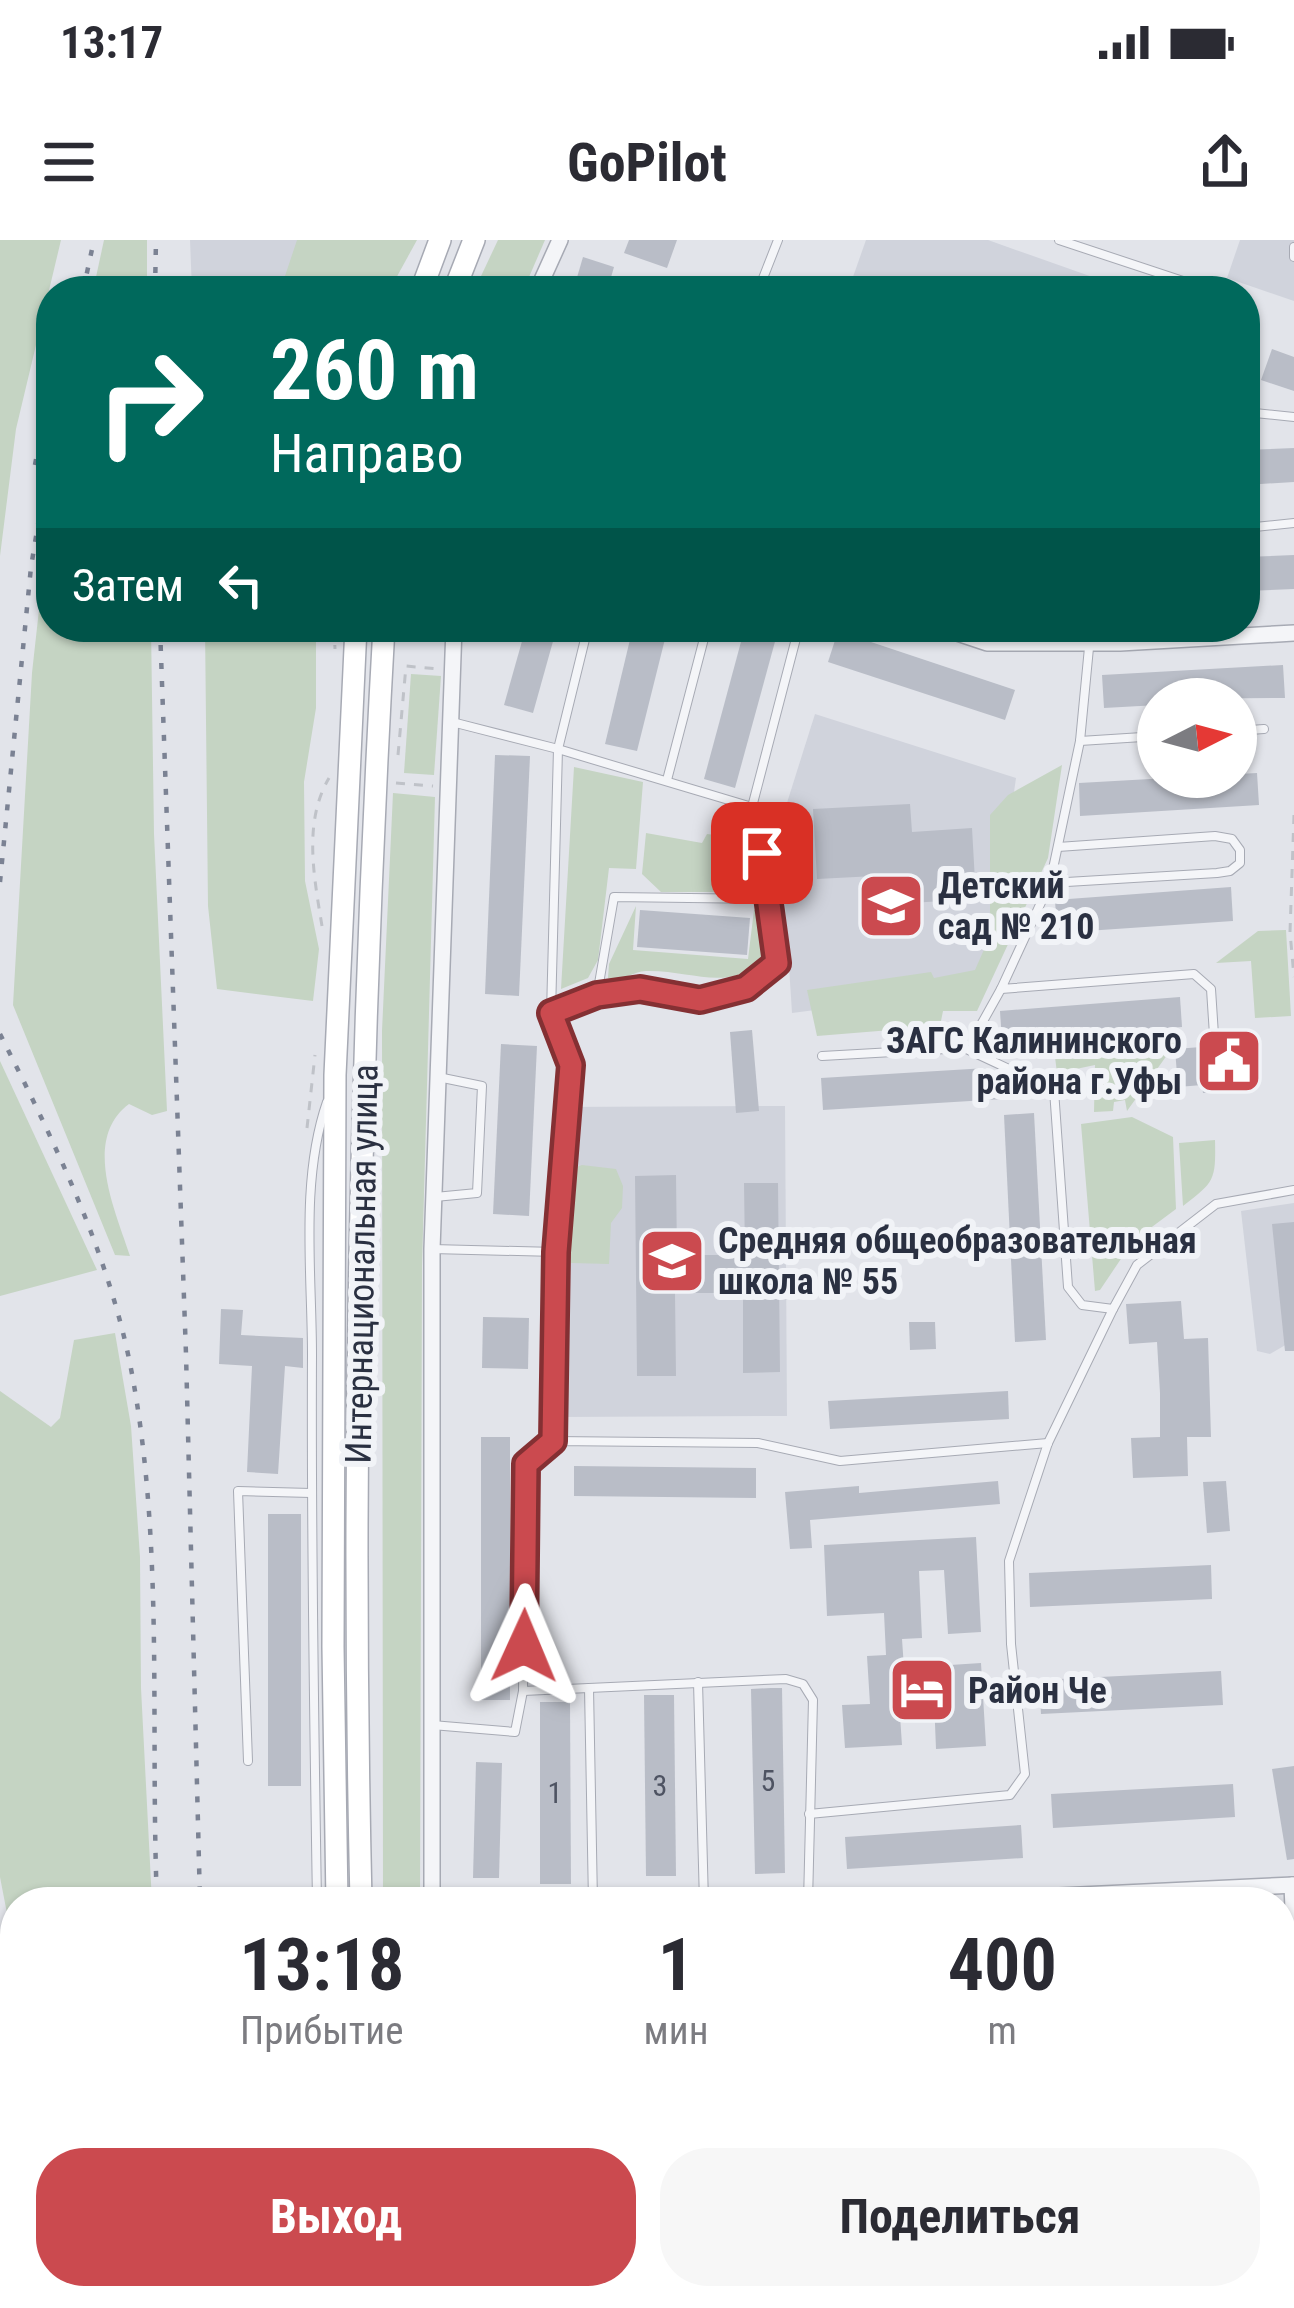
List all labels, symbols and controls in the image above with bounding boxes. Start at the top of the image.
text: 13:17 [60,16,163,69]
icon: menu [36,129,102,195]
icon: share [1192,129,1258,195]
text: GoPilot [567,131,727,194]
text: 260 m [270,321,479,420]
icon: right [72,324,228,480]
text: Направо [270,422,464,485]
icon: left [208,552,274,618]
text: Затем [72,559,184,612]
north arrow [1137,678,1257,798]
map controls [1137,678,1257,798]
pin [711,802,813,904]
icon: arrive [729,820,795,886]
place label: Детский сад № 210 [938,865,1094,948]
school or university icon: Детский сад № 210 [856,871,926,941]
place label: ЗАГС Калининского района г.Уфы [886,1020,1182,1103]
public building icon: ЗАГС Калининского района г.Уфы [1194,1026,1264,1096]
street label: Интернациональная улица [338,1064,386,1464]
place label: Средняя общеобразовательная школа № 55 [718,1220,1197,1303]
school or university icon: Средняя общеобразовательная школа № 55 [637,1226,707,1296]
position arrow [461,1583,587,1709]
hotel icon: Район Че [887,1655,957,1725]
place label: Район Че [968,1670,1107,1712]
house number: 5 [761,1763,775,1798]
house number: 3 [653,1768,667,1803]
house number: 1 [548,1775,562,1810]
text: 13:18 [239,1923,404,2008]
text: 1 [658,1923,694,2008]
text: 400 [948,1923,1057,2008]
text: Прибытие [240,2008,404,2054]
text: мин [644,2008,708,2054]
text: m [988,2008,1017,2054]
button: Выход [36,2148,636,2286]
button: Поделиться [660,2148,1260,2286]

